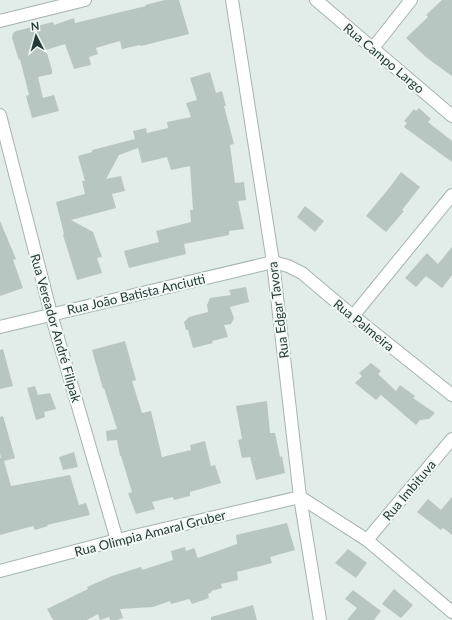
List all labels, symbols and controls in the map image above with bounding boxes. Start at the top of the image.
north arrow [16,16,56,56]
text: N [30,19,40,32]
street label: Rua Campo Largo [340,20,428,96]
street label: Rua Vereador André Filipak [27,252,85,405]
street label: Rua Edgar Tavora [264,261,292,359]
street label: Rua João Batista Anciutti [65,270,207,318]
street label: Rua Palmeira [330,296,398,354]
street label: Rua Imbituva [379,456,439,524]
street label: Rua Olimpia Amaral Gruber [73,506,228,560]

